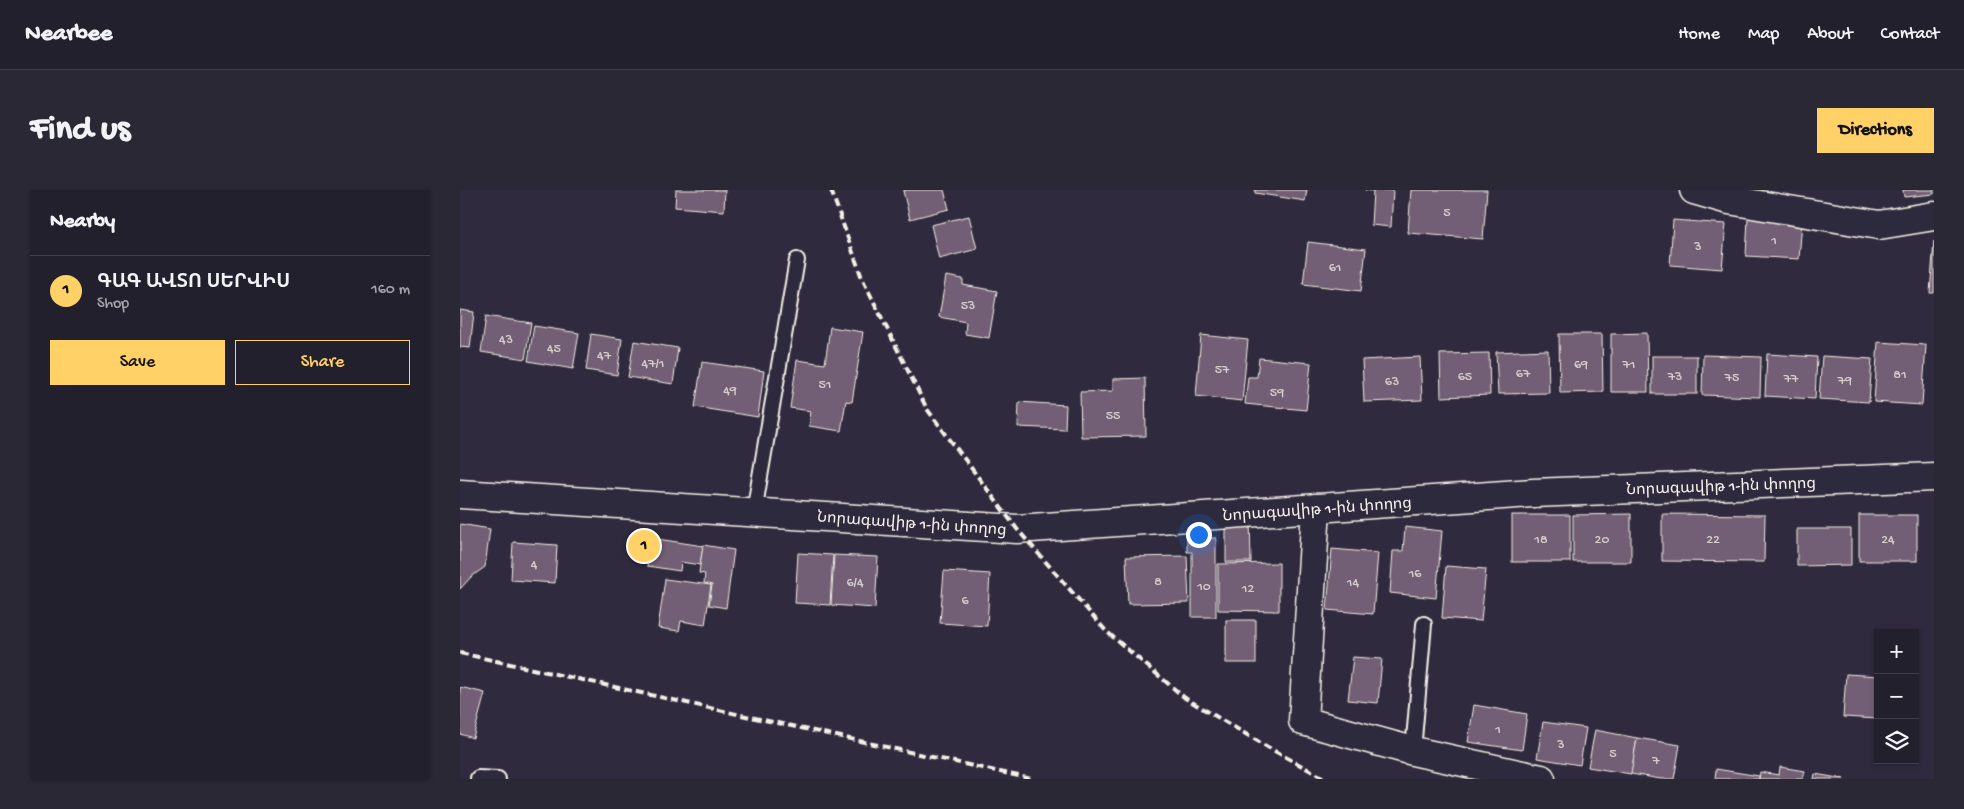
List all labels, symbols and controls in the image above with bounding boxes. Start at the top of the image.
text: Nearbee [25,20,112,49]
text: Home [1678,24,1720,45]
text: Map [1748,24,1779,45]
text: About [1807,24,1853,45]
text: Contact [1881,24,1939,45]
button: Directions [1817,108,1934,153]
text: Find us [30,110,130,151]
house number: 5 [1443,205,1451,222]
text: Nearby [50,210,115,235]
house number: 1 [1770,233,1777,250]
house number: 3 [1693,239,1702,256]
house number: 61 [1329,260,1341,277]
text: ԳԱԳ ԱՎՏՈ ՍԵՐՎԻՍ [97,272,290,295]
text: 1 [63,281,69,300]
text: 160 m [371,281,410,300]
text: Shop [97,295,129,314]
house number: 53 [961,298,975,315]
house number: 43 [499,332,513,349]
button: Save [50,340,225,385]
button: Share [235,340,410,385]
house number: 45 [547,341,561,358]
house number: 47 [597,348,612,365]
house number: 47/1 [642,356,664,373]
house number: 69 [1574,357,1588,374]
house number: 71 [1622,357,1635,374]
house number: 57 [1215,362,1230,379]
house number: 67 [1516,366,1531,383]
house number: 81 [1893,367,1907,384]
house number: 65 [1458,369,1472,386]
house number: 73 [1667,369,1682,386]
house number: 75 [1724,370,1739,387]
house number: 77 [1783,371,1799,388]
house number: 79 [1837,373,1852,390]
house number: 63 [1385,374,1399,391]
house number: 51 [818,377,832,394]
house number: 49 [723,383,737,400]
house number: 59 [1270,385,1284,402]
house number: 55 [1106,408,1120,425]
street label: Նորագավիթ 1-ին փողոց [1626,475,1816,501]
street label: Նորագավիթ 1-ին փողոց [1222,494,1413,528]
street label: Նորագավիթ 1-ին փողոց [816,508,1007,542]
your location [1186,522,1212,548]
pin: 1 [628,527,660,565]
house number: 18 [1533,532,1548,549]
house number: 20 [1595,532,1609,549]
house number: 22 [1706,532,1720,549]
house number: 24 [1881,532,1895,549]
house number: 4 [531,557,538,574]
house number: 16 [1408,566,1422,583]
house number: 8 [1154,574,1162,591]
house number: 6/4 [846,575,864,592]
house number: 14 [1346,575,1360,592]
house number: 10 [1196,579,1211,596]
house number: 12 [1241,581,1254,598]
house number: 6 [961,593,969,610]
map controls [1874,629,1919,764]
button: + [1874,629,1919,674]
button: − [1874,674,1919,719]
button: layers [1874,719,1919,764]
house number: 1 [1494,722,1501,739]
house number: 3 [1556,737,1565,754]
house number: 5 [1609,746,1617,763]
house number: 7 [1651,753,1660,770]

